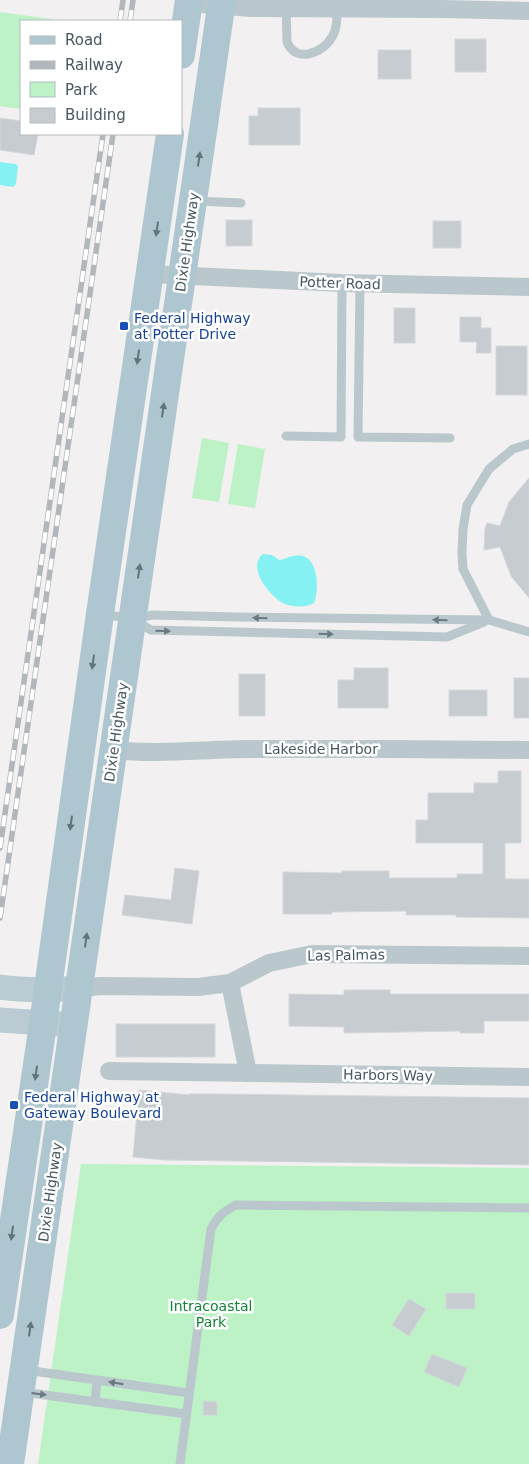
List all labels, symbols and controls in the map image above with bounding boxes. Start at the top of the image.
legend [20,20,182,135]
text: Road [65,31,103,49]
text: Railway [65,56,123,74]
text: Park [65,81,98,99]
text: Building [65,106,126,124]
one-way arrow [195,150,203,166]
street label: Dixie Highway [172,191,202,293]
one-way arrow [153,221,161,237]
street label: Potter Road [299,274,381,292]
place label: Federal Highway at Potter Drive [134,310,251,342]
marker: Federal Highway at Potter Drive [118,320,130,332]
one-way arrow [134,350,142,366]
one-way arrow [159,401,167,417]
one-way arrow [136,562,144,578]
one-way arrow [252,614,268,622]
one-way arrow [432,616,448,624]
one-way arrow [155,627,171,635]
one-way arrow [318,631,334,639]
one-way arrow [89,655,97,671]
street label: Dixie Highway [101,681,131,783]
street label: Lakeside Harbor [264,741,378,757]
one-way arrow [66,816,74,832]
one-way arrow [82,932,90,948]
street label: Las Palmas [307,946,385,964]
one-way arrow [32,1065,40,1081]
street label: Harbors Way [343,1066,433,1084]
place label: Federal Highway at Gateway Boulevard [24,1089,161,1121]
marker: Federal Highway at Gateway Boulevard [8,1099,20,1111]
street label: Dixie Highway [35,1141,65,1243]
one-way arrow [8,1226,16,1242]
park label: Intracoastal Park [170,1298,252,1330]
one-way arrow [26,1321,34,1337]
one-way arrow [108,1378,124,1386]
one-way arrow [31,1390,47,1398]

